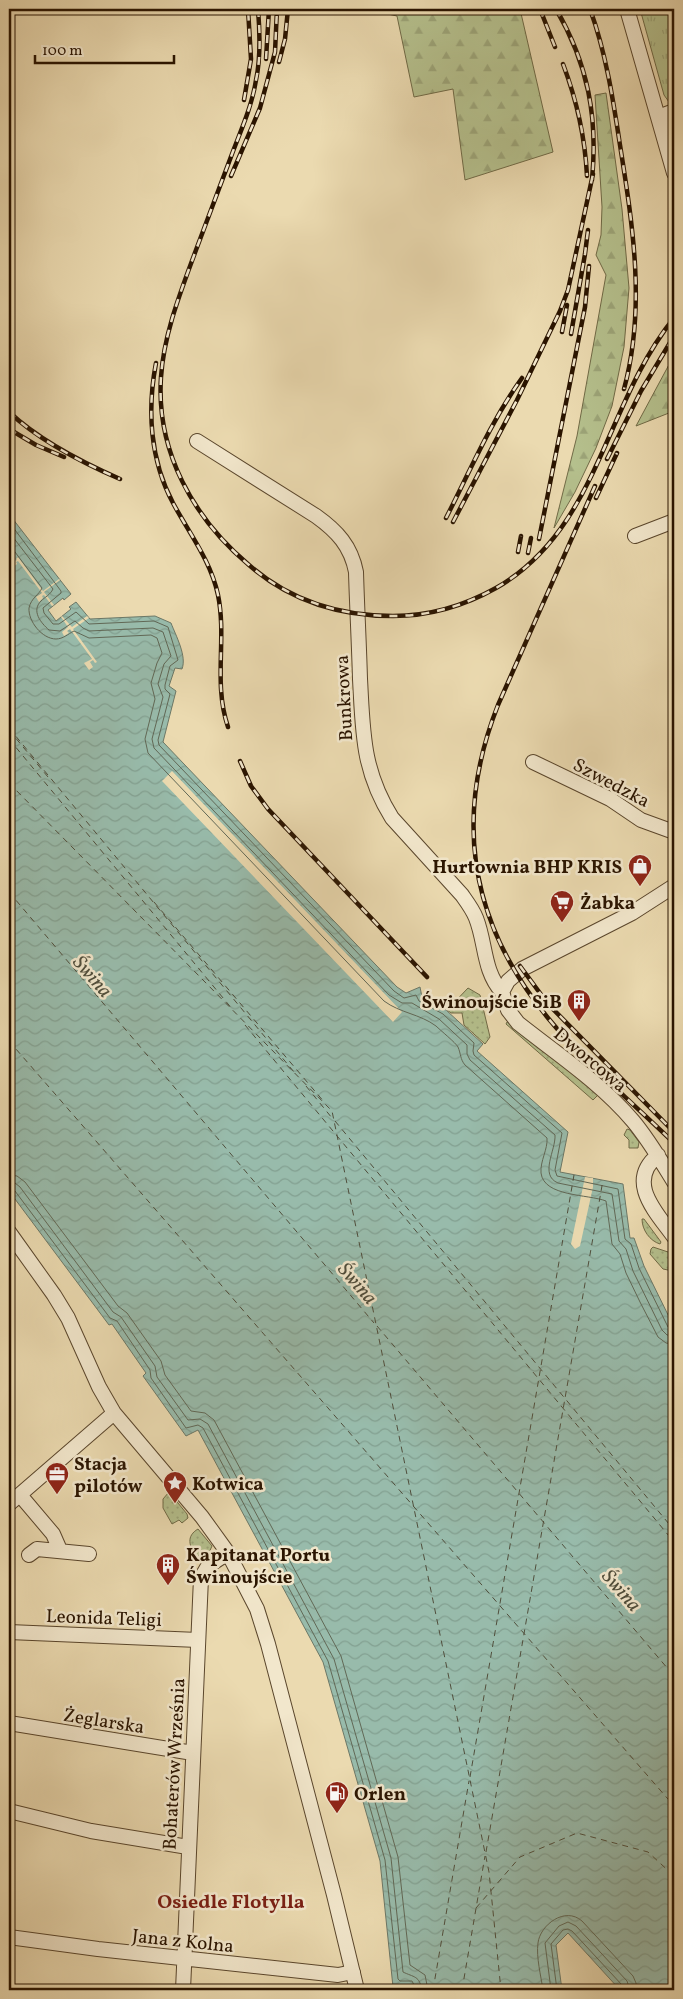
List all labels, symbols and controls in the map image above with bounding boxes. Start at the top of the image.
scale bar [35,32,174,64]
text: 100 m [42,41,82,62]
street label: Bunkrowa [330,654,360,742]
street label: Szwedzka [568,753,654,815]
shop icon: Hurtownia BHP KRIS [627,853,653,887]
place label: Hurtownia BHP KRIS [432,855,622,881]
supermarket icon: Żabka [549,889,575,923]
place label: Żabka [580,891,635,917]
water label: Świna [65,950,118,1005]
building icon: Świnoujście SiB [566,988,592,1022]
place label: Świnoujście SiB [422,990,562,1016]
street label: Dworcowa [547,1022,632,1099]
water label: Świna [330,1257,383,1312]
place label: Stacja pilotów [74,1452,143,1500]
office icon: Stacja pilotów [44,1461,70,1495]
place icon: Kotwica [162,1470,188,1504]
place label: Kotwica [192,1472,264,1498]
place label: Kapitanat Portu Świnoujście [186,1543,331,1591]
building icon: Kapitanat Portu Świnoujście [155,1552,181,1586]
water label: Świna [594,1564,647,1619]
street label: Leonida Teligi [46,1604,163,1634]
street label: Bohaterów Września [158,1677,192,1851]
street label: Żeglarska [61,1703,146,1741]
fuel station icon: Orlen [324,1780,350,1814]
place label: Orlen [354,1782,406,1808]
district label: Osiedle Flotylla [157,1889,305,1917]
street label: Jana z Kolna [131,1924,235,1960]

